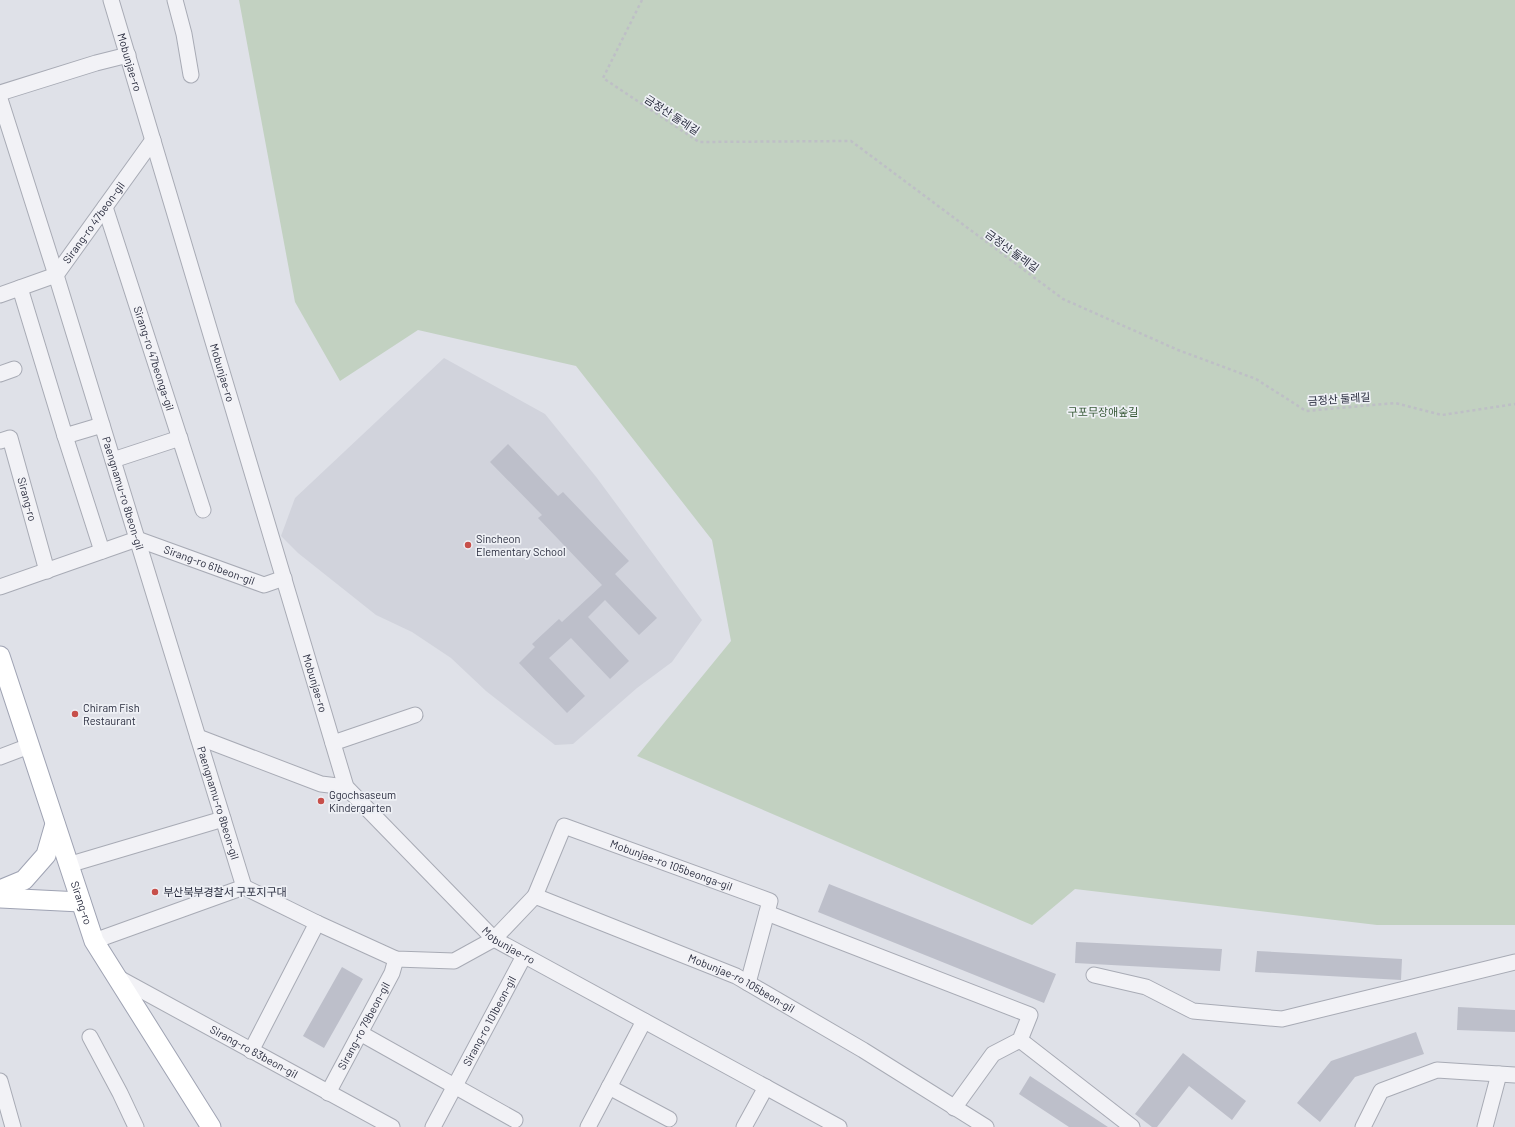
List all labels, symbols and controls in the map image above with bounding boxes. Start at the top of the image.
street label: Mobunjae-ro [115,31,145,93]
street label: 금정산 둘레길 [642,92,702,137]
street label: Sirang-ro 47beon-gil [60,179,127,266]
street label: 금정산 둘레길 [983,227,1042,274]
street label: Sirang-ro 47beonga-gil [131,304,177,412]
street label: Mobunjae-ro [208,342,238,403]
street label: 금정산 둘레길 [1307,390,1371,407]
park label: 구포무장애숲길 [1068,405,1138,418]
street label: Paengnamu-ro 8beon-gil [100,435,147,551]
street label: Sirang-ro [15,476,40,523]
place label: Sincheon Elementary School [476,532,566,558]
marker: Sincheon Elementary School [463,540,473,550]
street label: Sirang-ro 61beon-gil [162,542,257,587]
street label: Mobunjae-ro [301,652,330,714]
place label: Chiram Fish Restaurant [83,701,140,727]
marker: Chiram Fish Restaurant [70,709,80,719]
street label: Paengnamu-ro 8beon-gil [195,745,242,861]
place label: Ggochsaseum Kindergarten [329,788,396,814]
marker: Ggochsaseum Kindergarten [316,796,326,806]
street label: Mobunjae-ro 105beonga-gil [609,836,734,893]
street label: Sirang-ro [69,879,95,926]
place label: 부산북부경찰서 구포지구대 [163,885,287,898]
marker: 부산북부경찰서 구포지구대 [150,887,160,897]
street label: Mobunjae-ro [480,924,537,966]
street label: Mobunjae-ro 105beon-gil [687,951,797,1015]
street label: Sirang-ro 101beon-gil [460,974,518,1068]
street label: Sirang-ro 79beon-gil [335,980,392,1072]
street label: Sirang-ro 83beon-gil [208,1022,300,1080]

